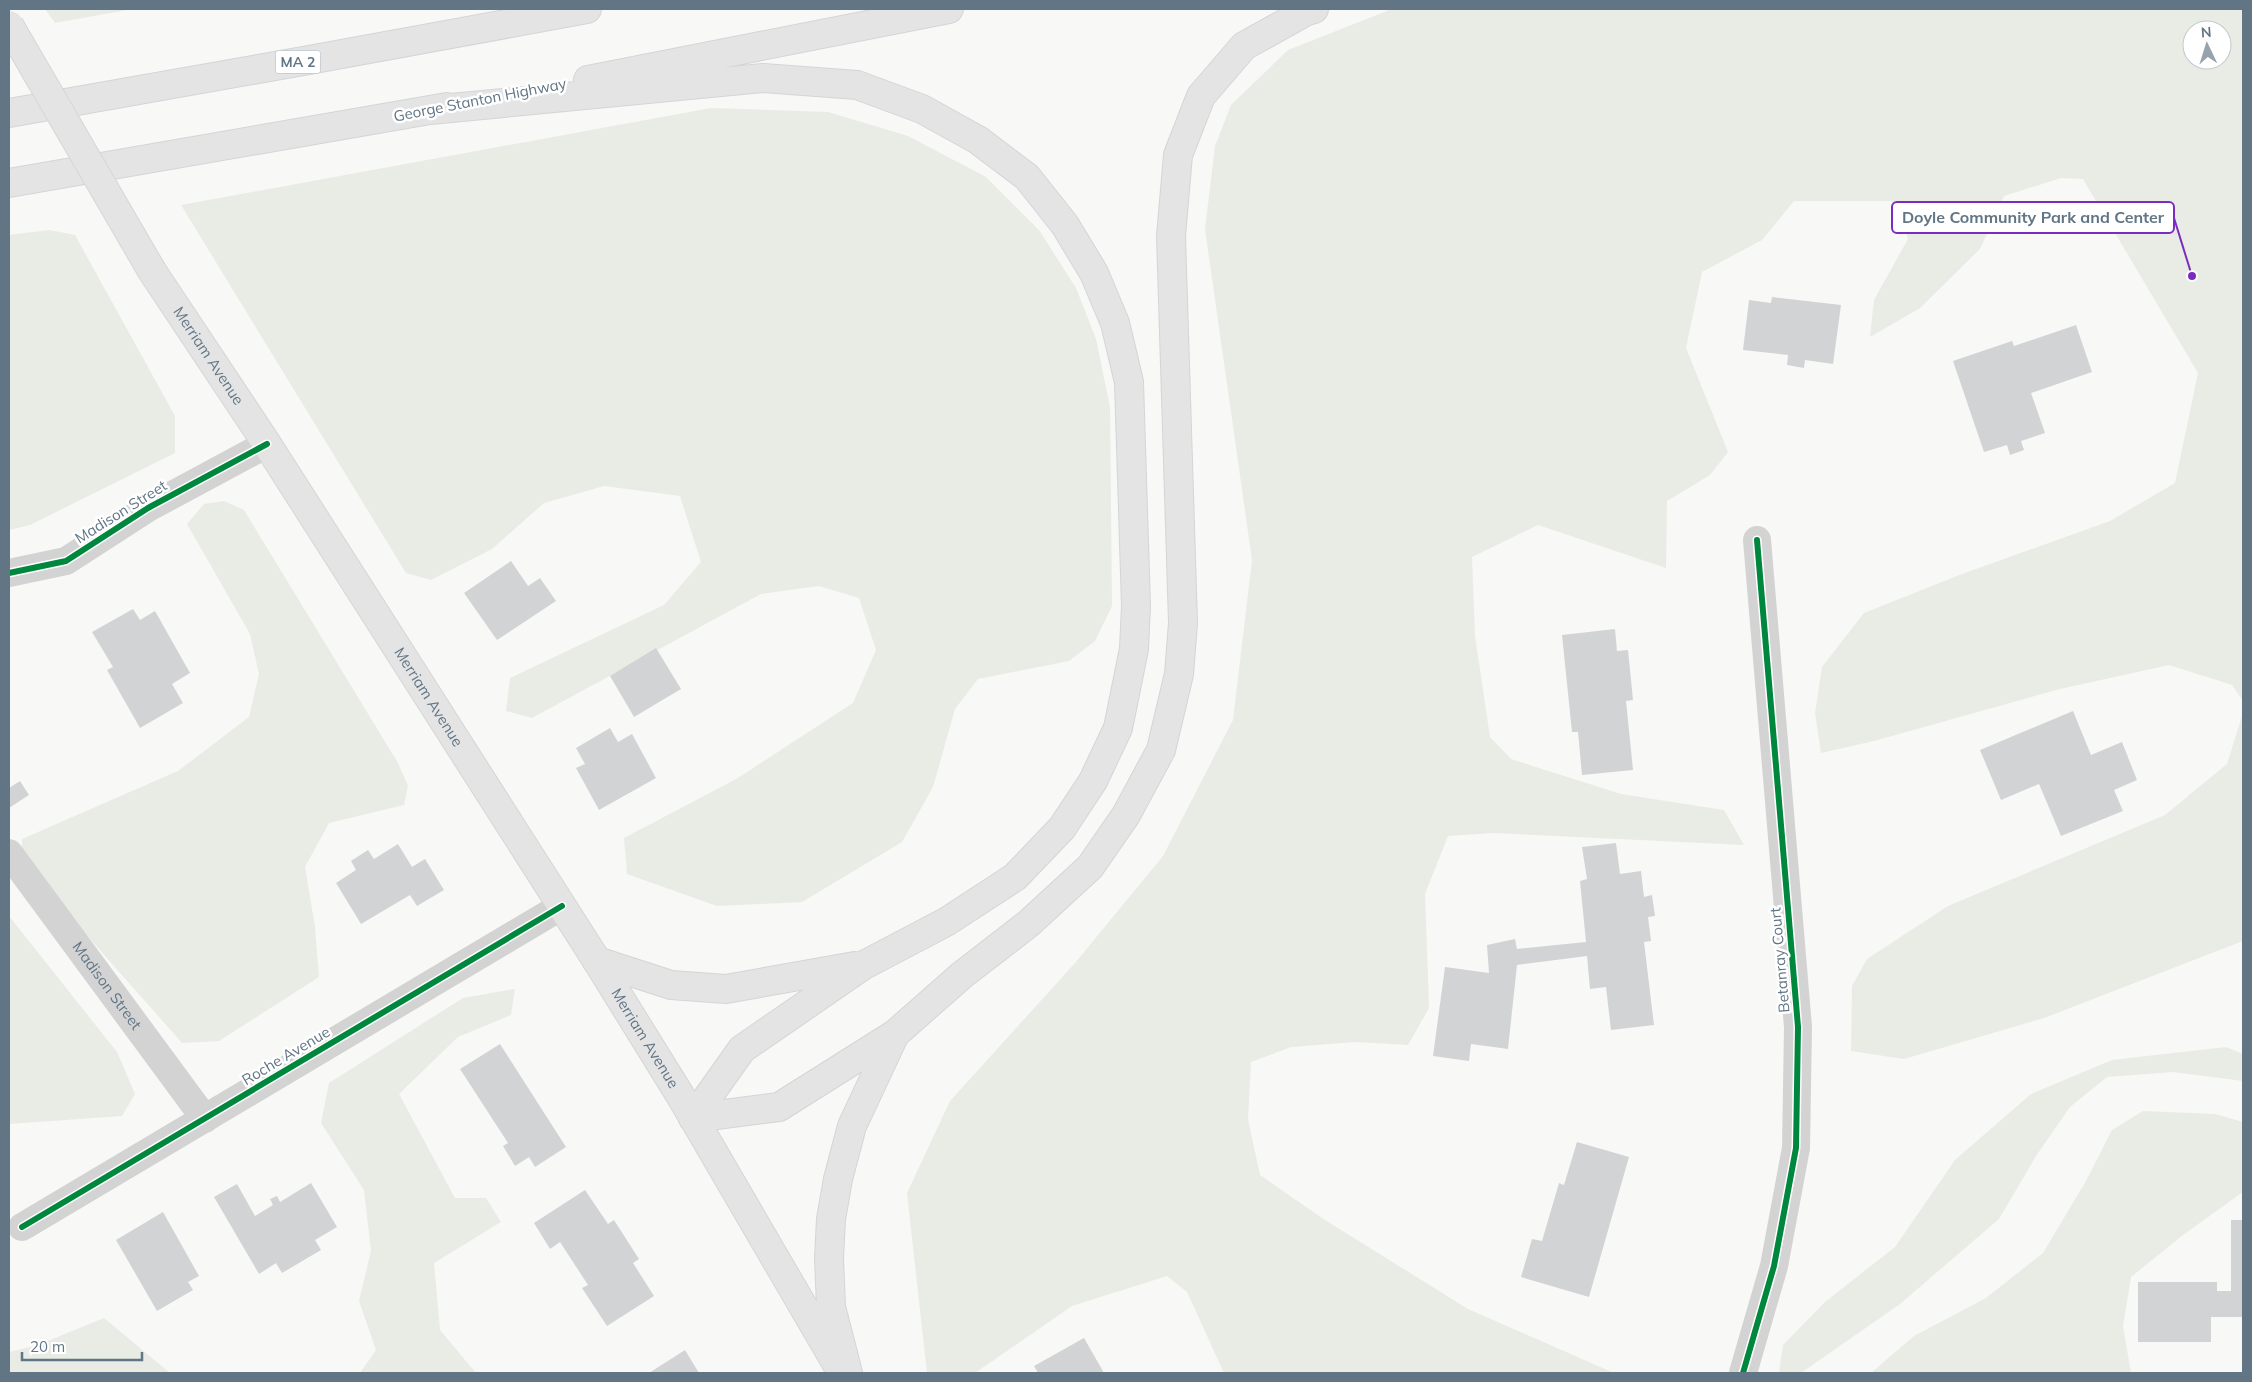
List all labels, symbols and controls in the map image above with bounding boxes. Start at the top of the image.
north arrow [2182,20,2232,70]
text: N [2200,23,2212,41]
road number: MA 2 [276,51,320,74]
street label: George Stanton Highway [392,73,568,126]
callout: Doyle Community Park and Center [1892,202,2174,233]
text: Doyle Community Park and Center [1902,207,2165,227]
street label: Merriam Avenue [169,303,248,408]
street label: Madison Street [71,476,170,547]
street label: Merriam Avenue [390,644,468,750]
street label: Betanray Court [1765,907,1794,1013]
street label: Madison Street [69,938,146,1033]
street label: Merriam Avenue [607,985,683,1091]
street label: Roche Avenue [238,1022,333,1089]
scale bar [22,1330,142,1362]
text: 20 m [30,1337,65,1356]

